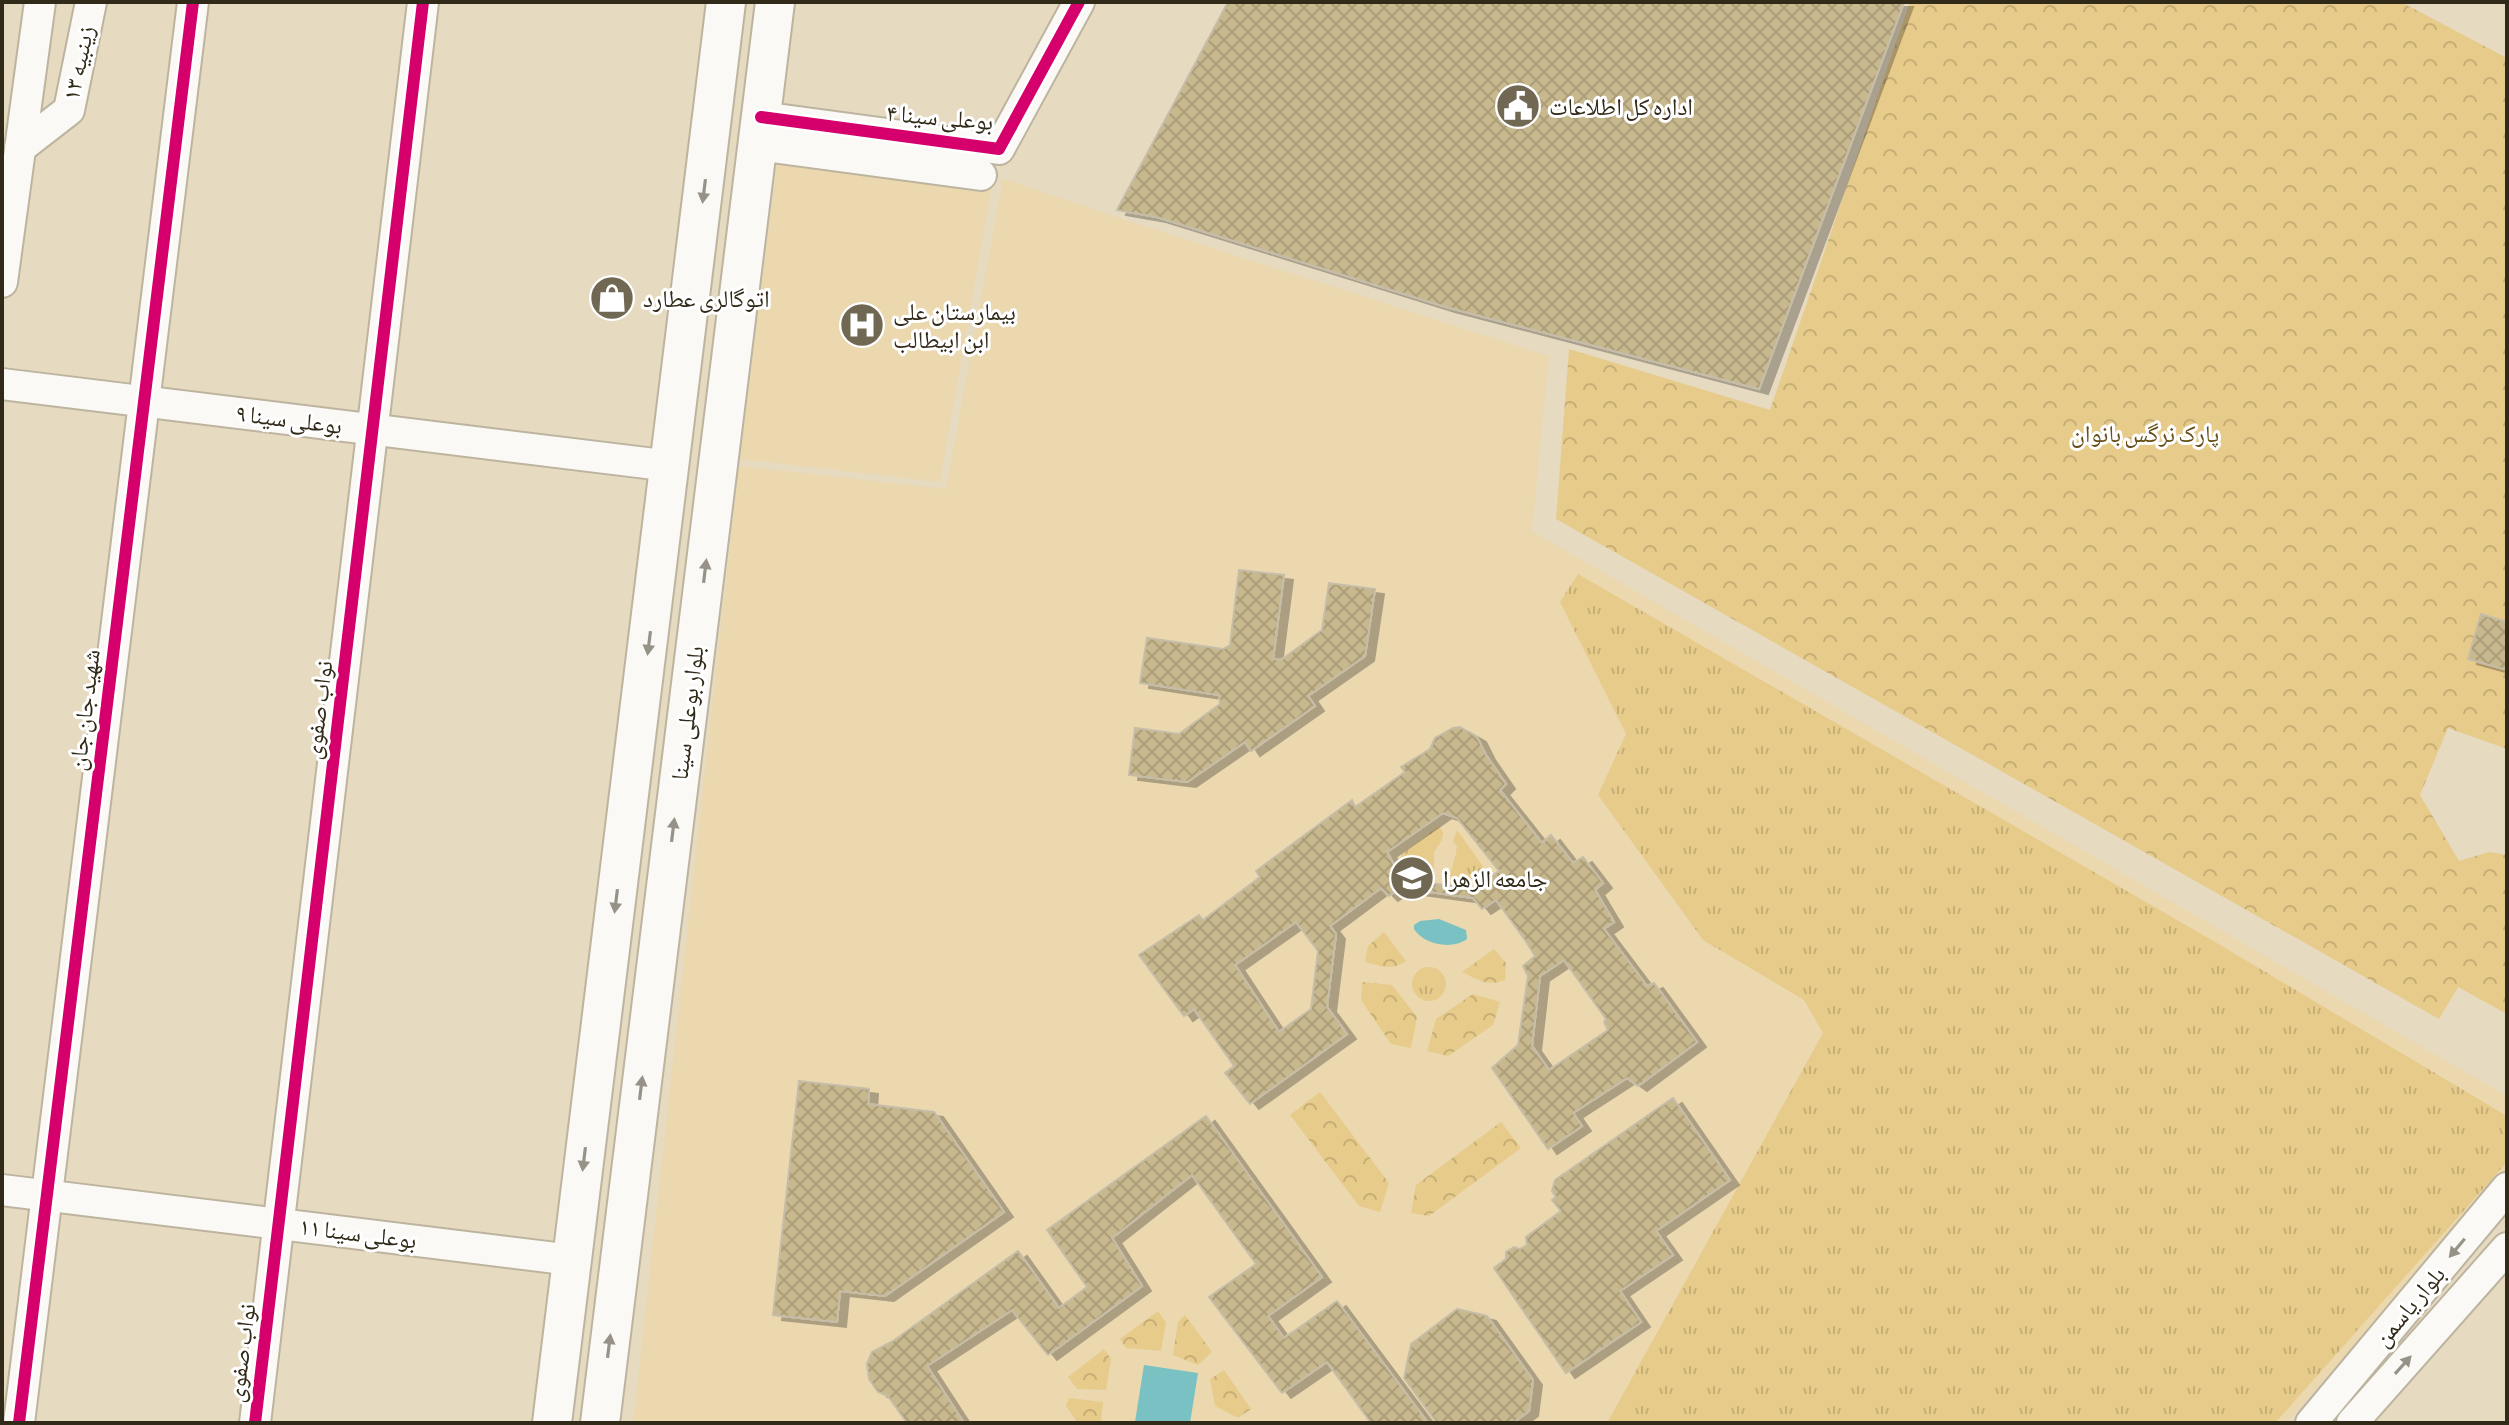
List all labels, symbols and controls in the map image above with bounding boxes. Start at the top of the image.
street label: زینبیه ۱۳ [57,23,100,103]
public building icon: اداره کل اطلاعات [1494,82,1542,130]
place label: اداره کل اطلاعات [1549,93,1693,121]
street label: بوعلی سینا ۴ [885,99,995,136]
one-way arrow [697,179,710,204]
shop icon: اتوگالری عطارد [588,274,636,322]
place label: اتوگالری عطارد [643,285,770,313]
place label: بیمارستان علی ابن ابیطالب [893,298,1016,354]
hospital icon: بیمارستان علی ابن ابیطالب [838,301,886,349]
street label: بوعلی سینا ۹ [234,399,344,440]
park label: پارک نرگس بانوان [2071,420,2219,448]
one-way arrow [698,559,711,584]
one-way arrow [642,631,655,656]
street label: بلوار بوعلی سینا [665,644,710,782]
street label: شهید جان جان [63,648,106,772]
street label: نواب صفوی [299,659,338,761]
one-way arrow [667,817,680,842]
school or university icon: جامعه الزهرا [1388,854,1436,902]
place label: جامعه الزهرا [1443,865,1547,892]
one-way arrow [610,889,623,914]
one-way arrow [635,1075,648,1100]
one-way arrow [577,1147,590,1172]
street label: بوعلی سینا ۱۱ [298,1212,418,1255]
one-way arrow [2449,1238,2466,1258]
street label: بلوار یاسمن [2368,1261,2451,1352]
street label: نواب صفوی [222,1302,261,1404]
one-way arrow [603,1333,616,1358]
one-way arrow [2394,1355,2412,1374]

